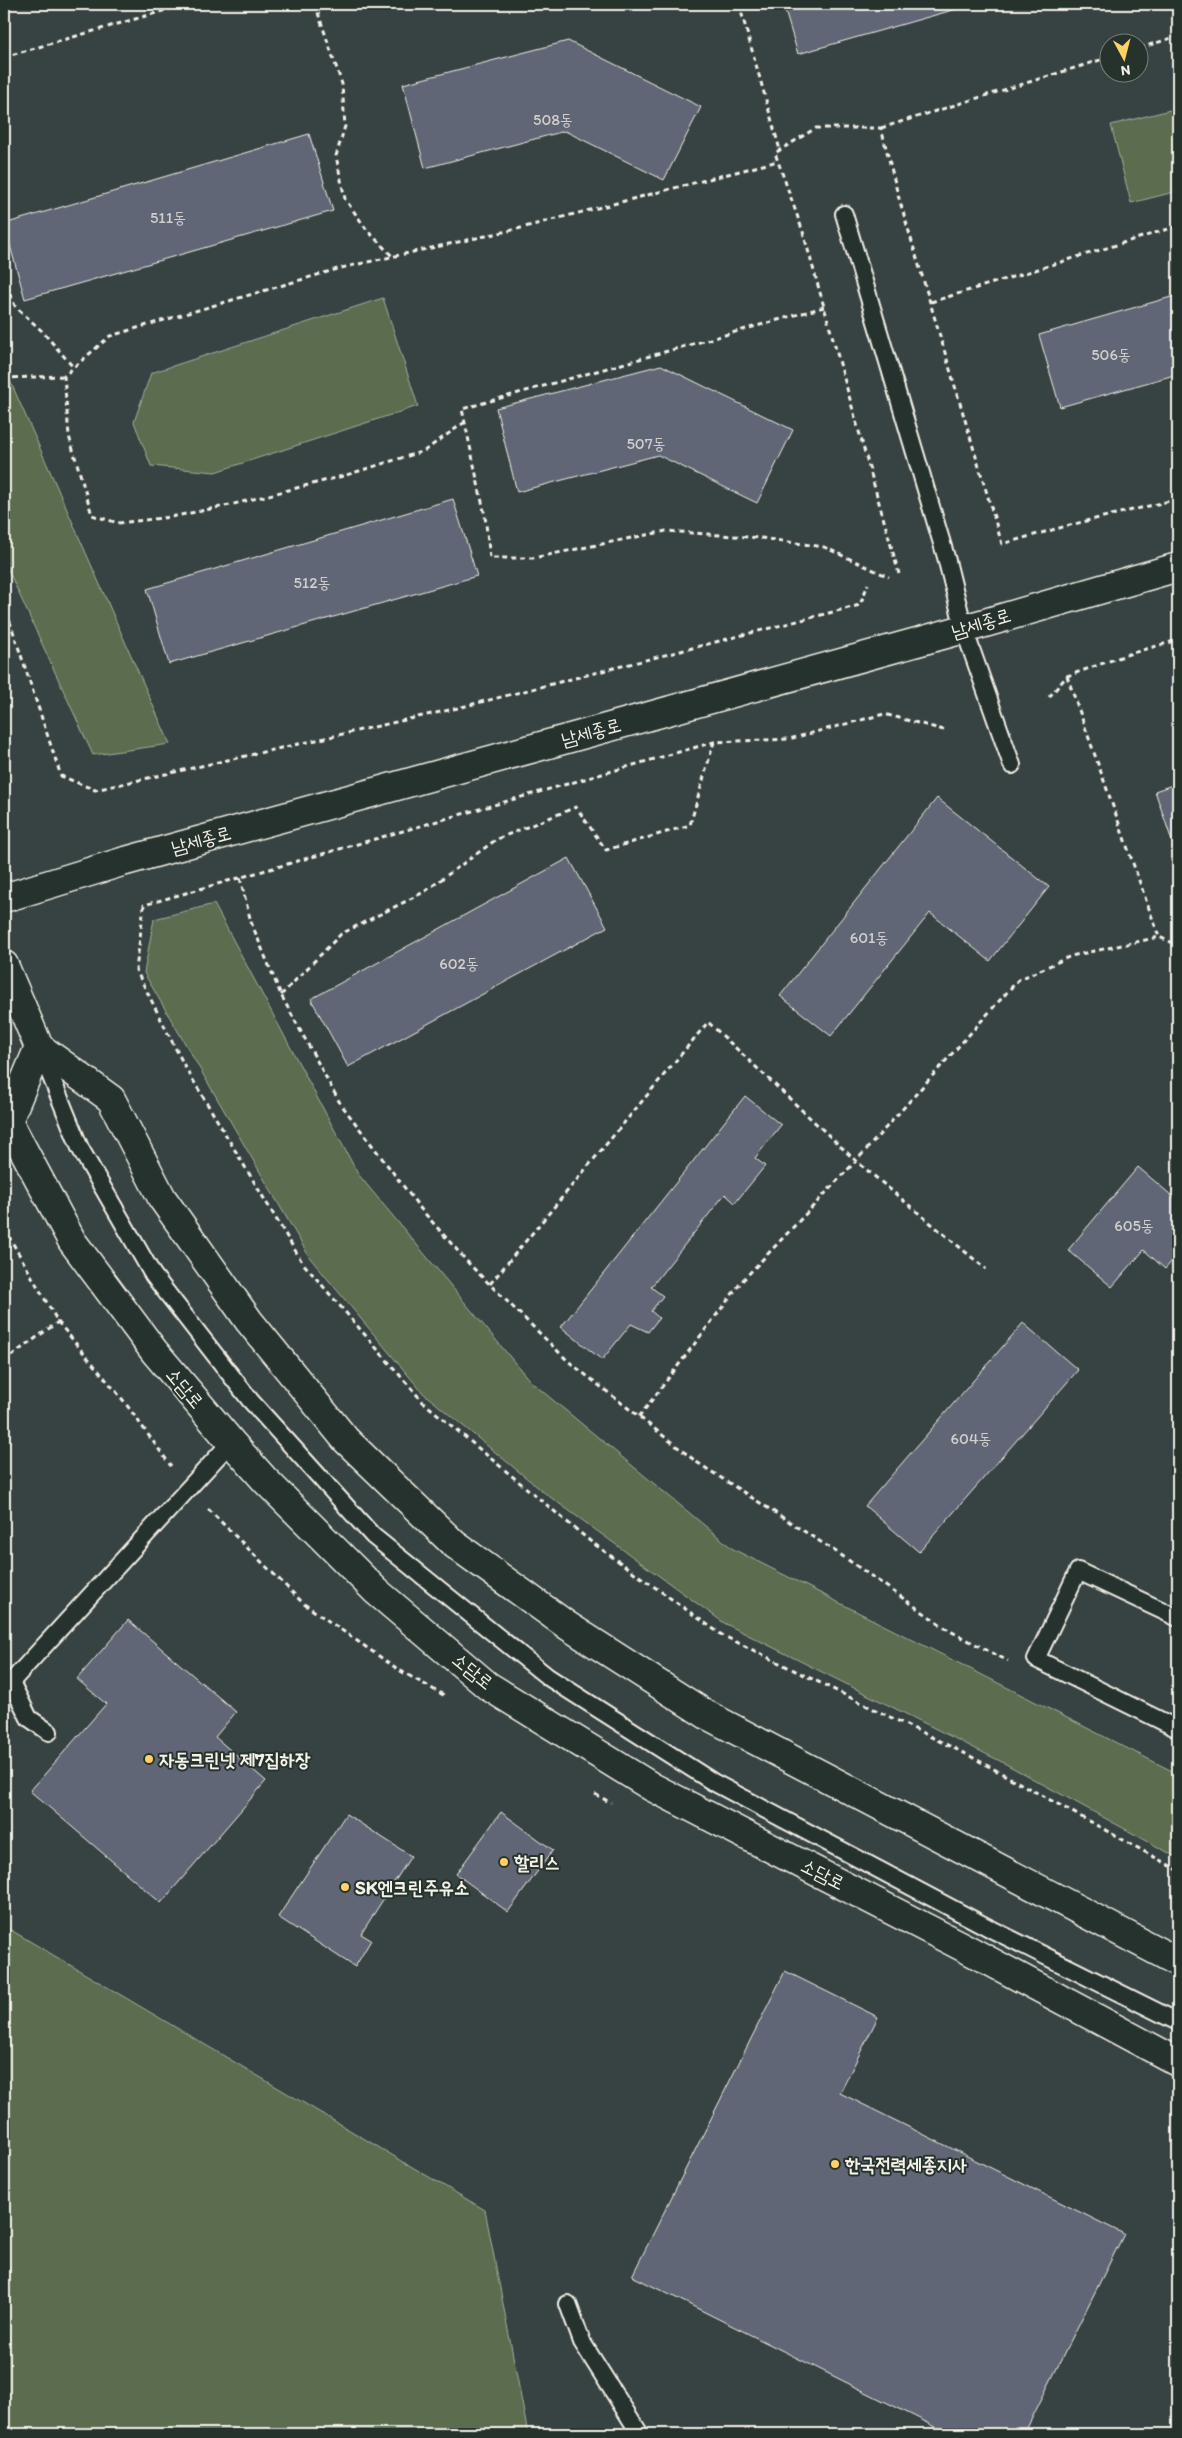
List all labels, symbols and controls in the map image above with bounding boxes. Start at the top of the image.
north arrow [1100,32,1150,82]
text: N [1120,61,1131,79]
house number: 508동 [533,110,573,129]
house number: 511동 [150,208,186,227]
house number: 506동 [1091,345,1131,364]
house number: 507동 [626,434,666,453]
house number: 512동 [293,573,331,592]
street label: 남세종로 [948,603,1014,643]
street label: 남세종로 [558,713,624,751]
street label: 남세종로 [168,821,234,859]
house number: 601동 [850,928,888,947]
house number: 602동 [439,954,479,973]
house number: 605동 [1114,1216,1154,1235]
street label: 소담로 [161,1363,209,1413]
house number: 604동 [951,1429,991,1448]
street label: 소담로 [448,1648,498,1694]
place label: 자동크린넷 제7집하장 [159,1748,311,1771]
marker: 자동크린넷 제7집하장 [143,1753,155,1765]
place label: 할리스 [513,1851,560,1874]
street label: 소담로 [797,1853,849,1895]
marker: 할리스 [498,1856,510,1868]
place label: SK엔크린주유소 [355,1876,469,1899]
marker: SK엔크린주유소 [339,1881,351,1893]
place label: 한국전력세종지사 [844,2153,967,2176]
marker: 한국전력세종지사 [829,2158,841,2170]

